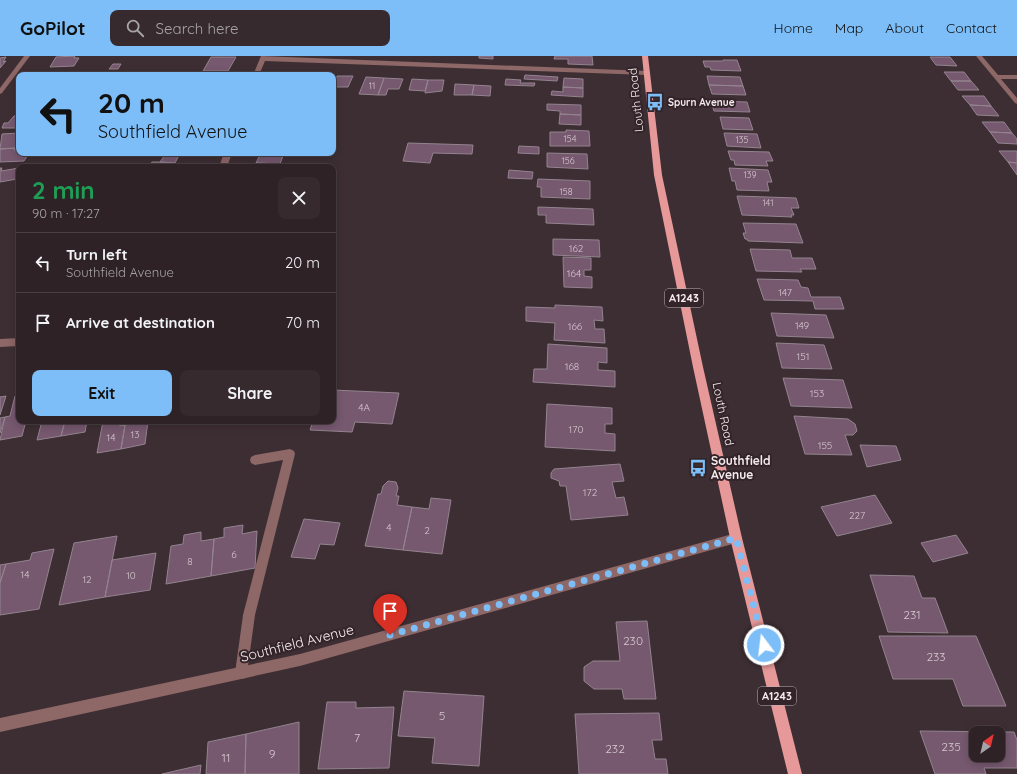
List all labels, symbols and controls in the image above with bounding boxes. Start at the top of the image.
search box [110,10,390,46]
text: GoPilot [20,16,86,40]
icon: search [124,17,146,39]
text: Search here [156,19,238,38]
text: Home [774,19,813,37]
text: Map [835,19,863,37]
text: About [885,19,924,37]
text: Contact [946,19,997,37]
street label: Louth Road [625,67,646,133]
house number: 11 [369,80,375,91]
text: 20 m [98,85,165,120]
icon: left [32,88,84,140]
bus stop icon: Spurn Avenue [645,92,665,112]
place label: Spurn Avenue [668,96,735,109]
text: Southfield Avenue [98,120,247,143]
house number: 154 [564,133,577,144]
house number: 135 [736,134,749,145]
house number: 156 [561,155,575,166]
house number: 139 [743,169,757,180]
text: 2 min [32,175,94,205]
button: close [278,177,320,219]
house number: 158 [559,186,573,197]
house number: 141 [762,197,774,208]
text: 90 m · 17:27 [32,205,100,221]
house number: 162 [569,242,584,255]
text: Turn left [66,245,128,264]
icon: left [32,252,54,274]
text: 20 m [285,253,320,272]
text: Southfield Avenue [66,264,174,280]
house number: 164 [567,267,581,280]
house number: 147 [778,286,792,299]
road number: A1243 [665,289,703,307]
icon: arrive [32,312,54,334]
text: Arrive at destination [66,313,215,332]
text: 70 m [286,313,320,332]
house number: 149 [795,319,810,332]
house number: 166 [568,320,583,333]
house number: 151 [797,350,809,363]
house number: 168 [565,360,579,373]
button: Exit [32,370,172,416]
button: Share [180,370,320,416]
street label: Louth Road [709,381,738,447]
house number: 153 [810,387,824,400]
house number: 4A [358,401,370,414]
house number: 170 [569,423,583,436]
house number: 13 [131,428,139,441]
house number: 14 [107,431,115,444]
house number: 155 [818,439,832,452]
place label: Southfield Avenue [711,453,770,482]
bus stop icon: Southfield Avenue [688,458,708,478]
house number: 172 [583,486,598,499]
house number: 227 [849,509,865,522]
house number: 4 [386,521,392,534]
house number: 2 [424,524,430,537]
house number: 6 [231,548,237,561]
house number: 8 [187,555,193,568]
house number: 14 [21,568,29,581]
house number: 10 [126,569,136,582]
house number: 12 [82,573,92,586]
pin [373,594,407,635]
icon: arrive [379,600,401,622]
house number: 231 [903,607,921,622]
street label: Southfield Avenue [238,620,356,666]
position arrow [743,624,785,666]
house number: 230 [623,633,643,648]
house number: 233 [926,649,946,664]
road number: A1243 [758,687,796,705]
house number: 5 [439,708,445,723]
north arrow [969,726,1005,762]
map controls [969,726,1005,762]
house number: 7 [354,730,360,745]
house number: 235 [941,739,961,754]
house number: 232 [605,741,625,756]
house number: 9 [269,746,276,761]
house number: 11 [222,750,230,765]

